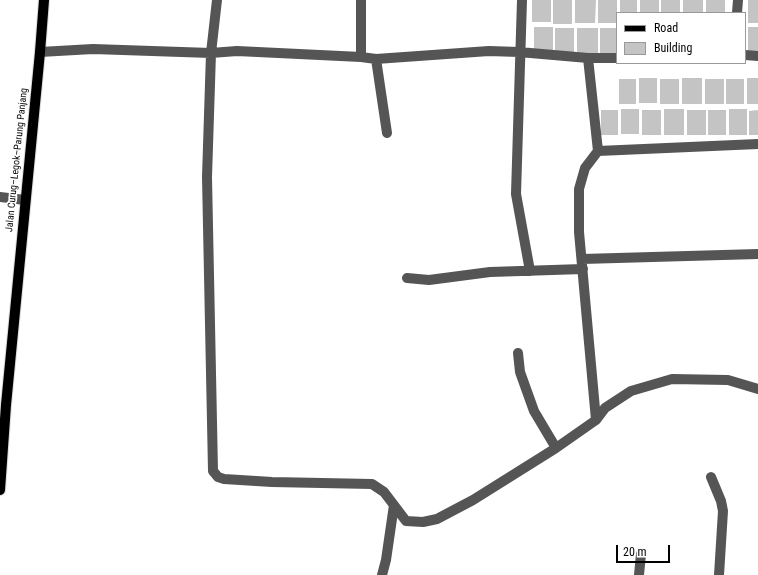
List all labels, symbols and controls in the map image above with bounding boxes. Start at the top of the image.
legend [616,12,746,64]
text: Road [654,21,678,35]
text: Building [654,41,692,55]
street label: Jalan Curug–Legok–Parung Panjang [3,87,31,233]
scale bar [618,537,672,563]
text: 20 m [623,545,647,559]

